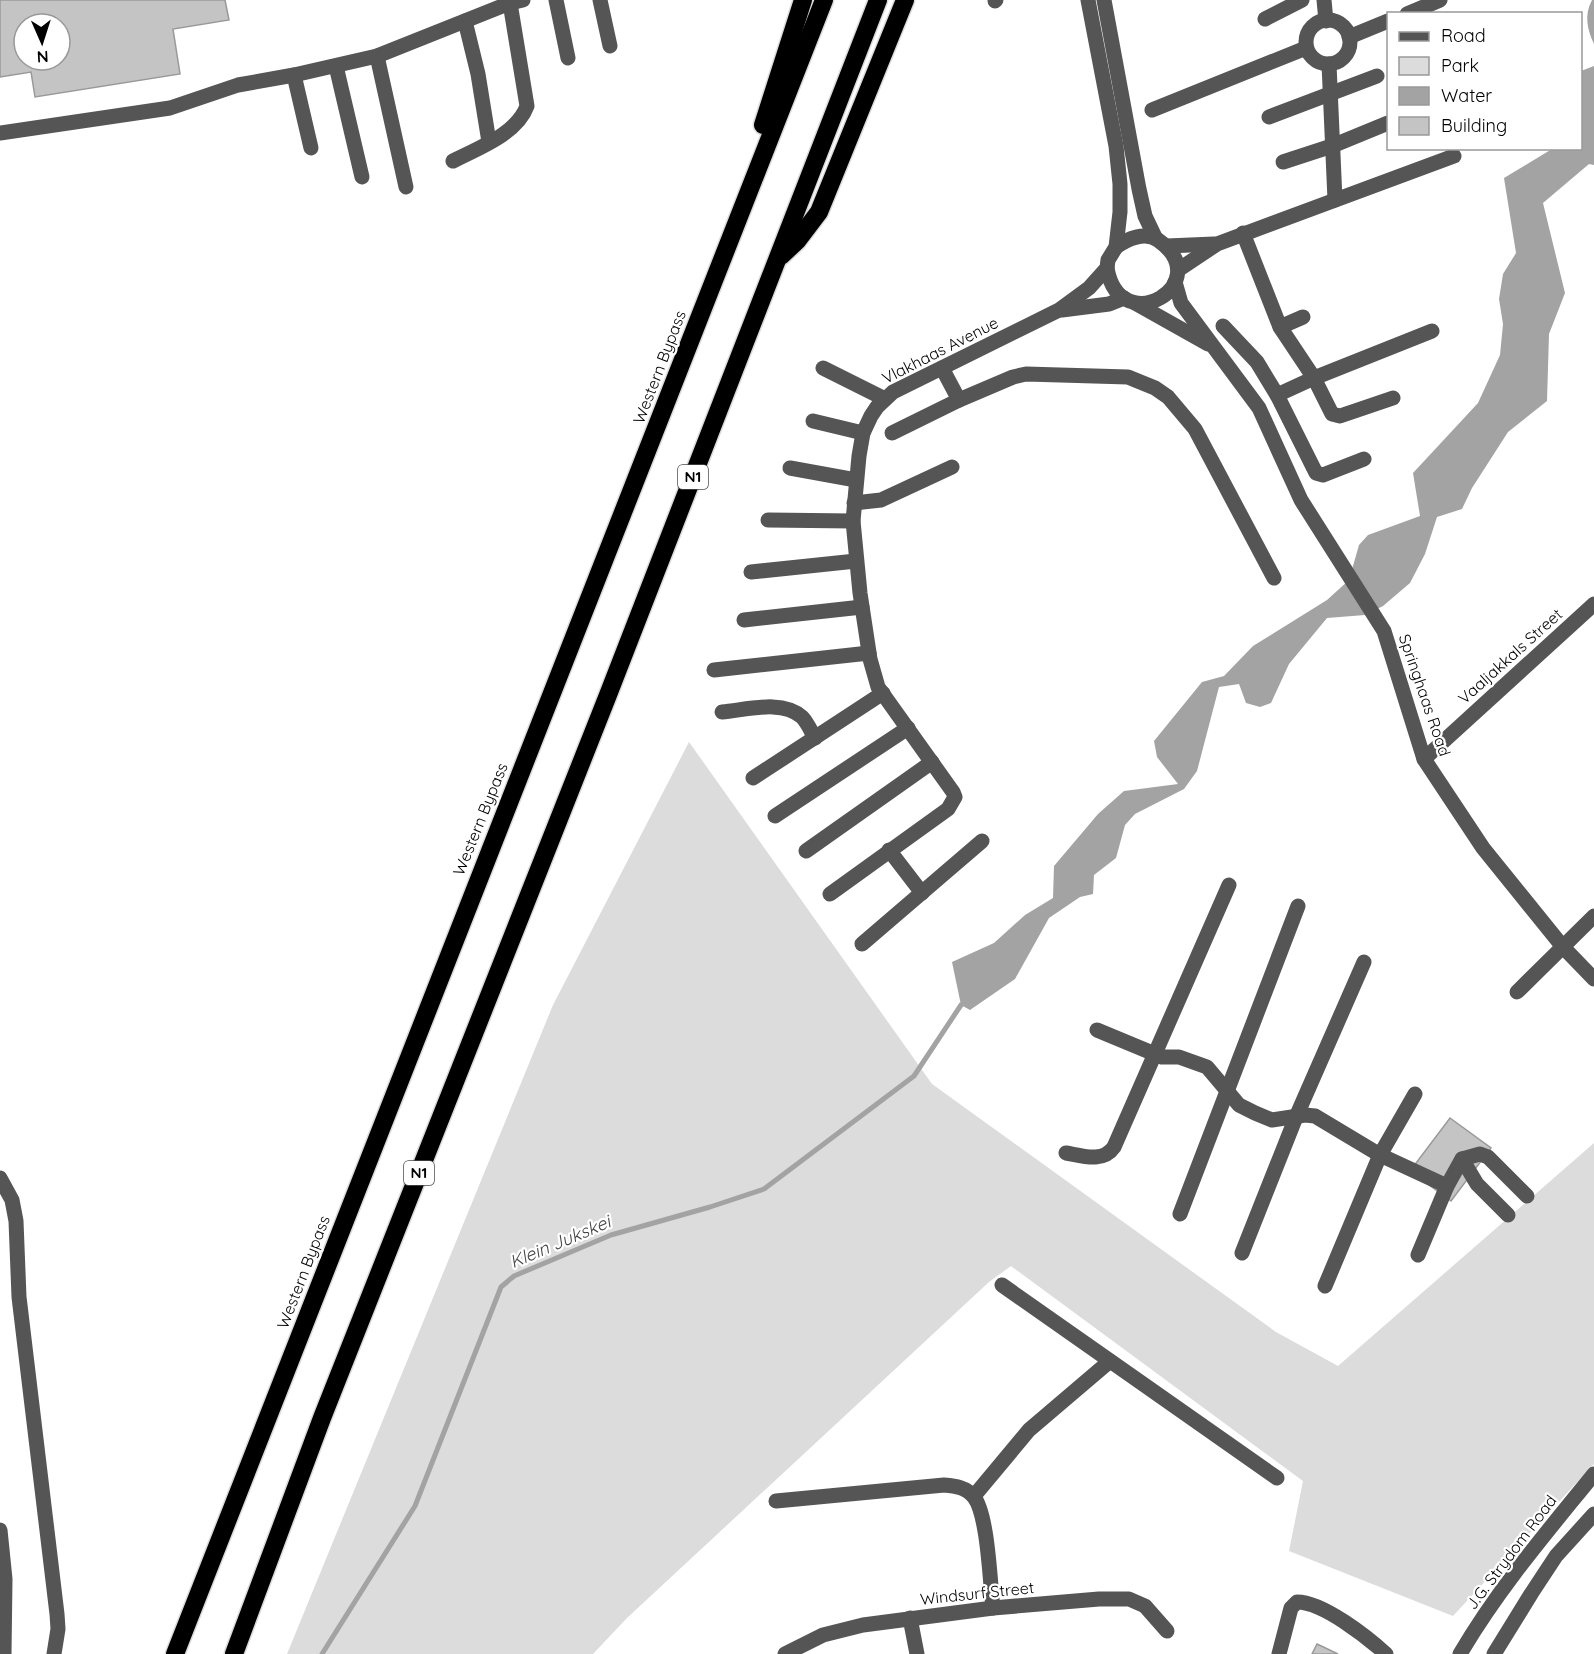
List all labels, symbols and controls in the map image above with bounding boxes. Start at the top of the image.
north arrow [12,12,72,72]
legend [1387,12,1582,150]
text: Road [1441,24,1486,47]
text: N [36,47,49,67]
text: Park [1441,54,1479,77]
text: Water [1441,84,1492,107]
text: Building [1441,114,1507,137]
street label: Western Bypass [628,307,690,427]
street label: Vlakhaas Avenue [879,312,1001,388]
road number: N1 [678,465,708,489]
street label: Vaaljakkals Street [1454,604,1566,708]
street label: Springhaas Road [1395,631,1455,759]
street label: Western Bypass [448,760,512,878]
road number: N1 [404,1161,434,1185]
water label: Klein Jukskei [506,1209,616,1273]
street label: Western Bypass [272,1212,334,1332]
street label: J.G. Strydom Road [1461,1491,1561,1613]
street label: Windsurf Street [919,1577,1035,1609]

